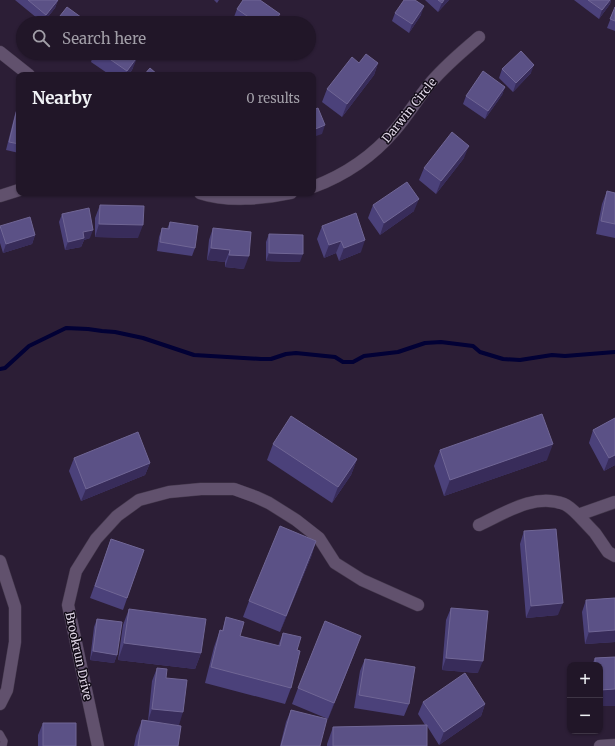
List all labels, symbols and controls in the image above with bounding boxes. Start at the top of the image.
search box [16,16,316,60]
icon: search [30,27,52,49]
text: Search here [62,29,146,48]
street label: Darwin Circle [378,75,440,145]
text: Nearby [32,87,92,109]
text: 0 results [246,90,300,107]
street label: Brookrun Drive [62,611,96,701]
map controls [567,662,603,734]
button: + [567,662,603,698]
button: − [567,698,603,734]

